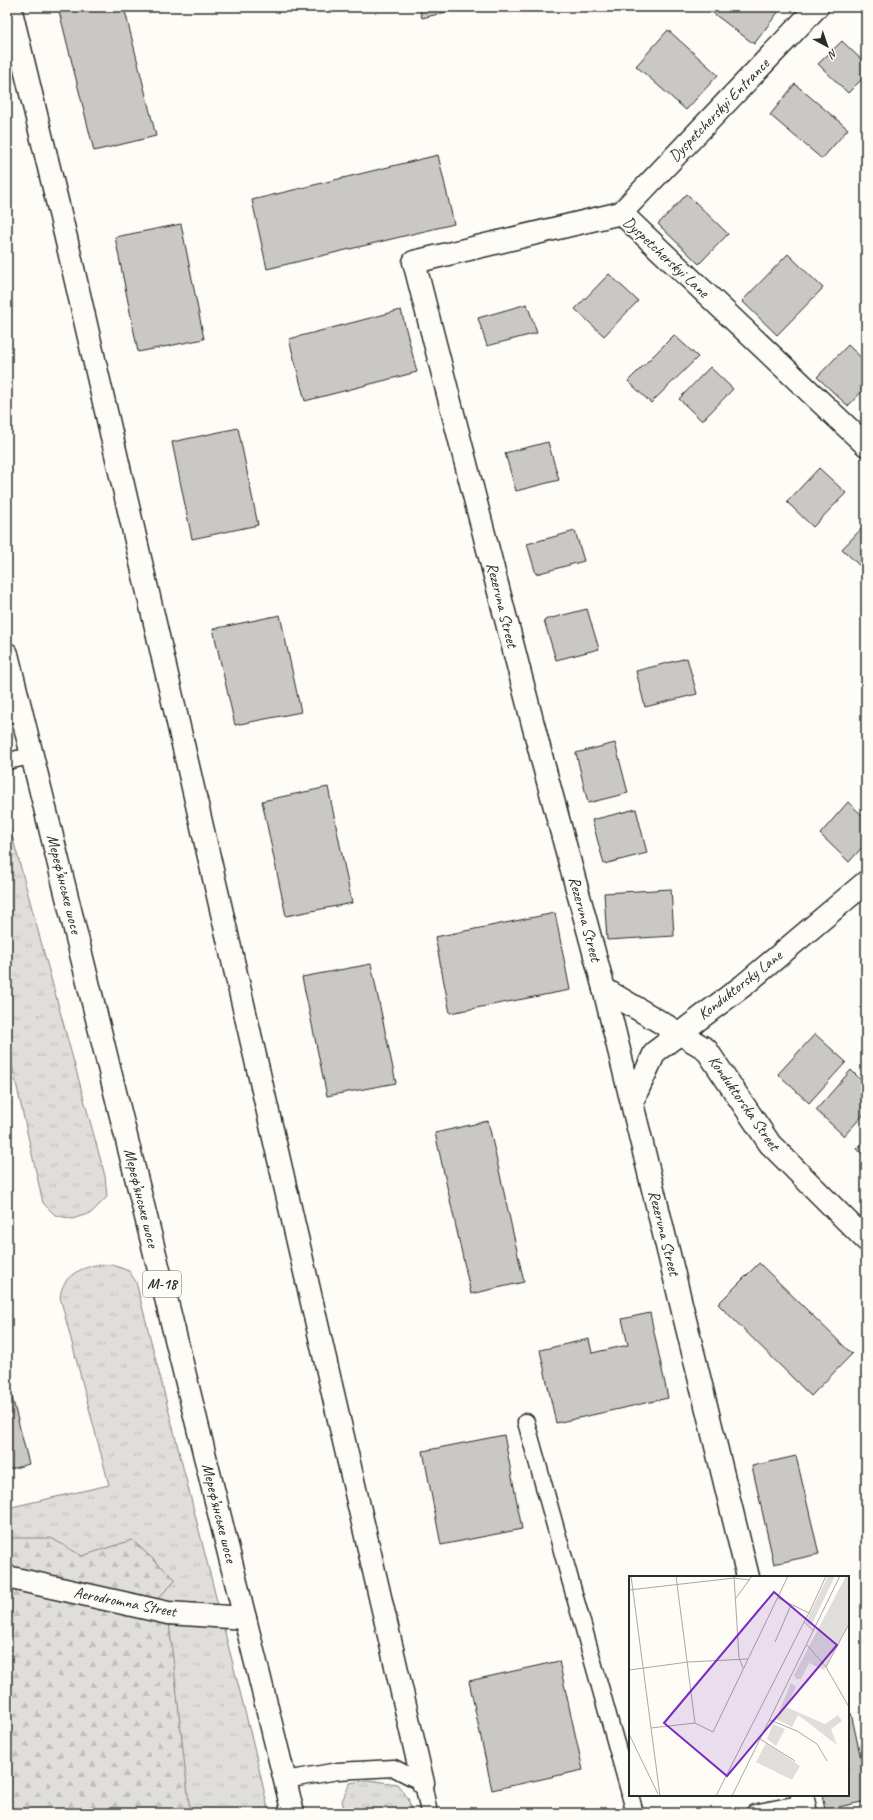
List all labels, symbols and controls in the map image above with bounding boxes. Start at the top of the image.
north arrow [807,26,847,66]
text: N [825,46,841,63]
street label: Dyspetcherskyi Entrance [664,53,775,166]
street label: Dyspetcherskyi Lane [619,212,715,303]
street label: Rezervna Street [482,560,523,651]
street label: Мереф’янське шосе [42,832,86,937]
street label: Rezervna Street [564,874,606,965]
street label: Konduktorsky Lane [694,945,788,1024]
street label: Konduktorska Street [704,1052,785,1156]
street label: Мереф’янське шосе [119,1146,163,1251]
street label: Rezervna Street [644,1188,685,1279]
road number: М-18 [143,1271,181,1297]
street label: Мереф’янське шосе [197,1461,241,1566]
inset map [629,1576,849,1796]
street label: Aerodromna Street [72,1582,180,1622]

